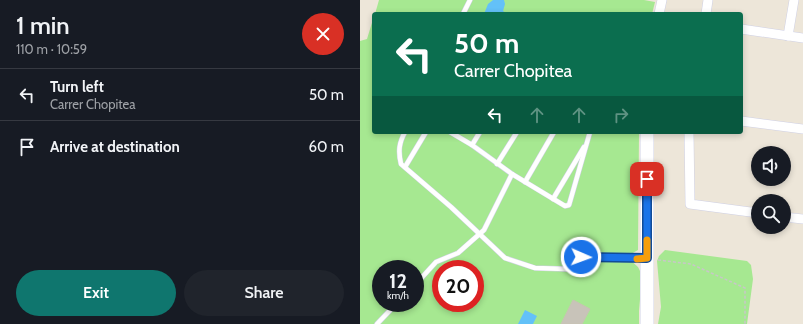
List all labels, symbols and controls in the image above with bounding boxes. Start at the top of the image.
text: 1 min [16,11,70,40]
button: close [302,13,344,55]
text: 50 m [454,26,519,60]
icon: left [388,28,440,80]
text: 110 m · 10:59 [16,41,87,57]
text: Carrer Chopitea [454,60,572,82]
text: Turn left [50,78,104,96]
icon: left [16,84,38,106]
text: 50 m [309,86,344,104]
text: Carrer Chopitea [50,96,135,112]
icon: left [484,104,506,126]
icon: ahead [526,104,548,126]
icon: ahead [568,104,590,126]
icon: right [610,104,632,126]
icon: arrive [16,136,38,158]
text: Arrive at destination [50,138,180,156]
text: 60 m [308,138,344,156]
map controls [751,146,791,234]
button: sound [751,146,791,186]
pin [630,162,664,196]
icon: arrive [636,168,658,190]
button: search [751,194,791,234]
position arrow [560,236,602,278]
speed limit sign: 20 [432,260,484,312]
text: 12 [389,269,407,293]
button: Exit [16,270,176,316]
button: Share [184,270,344,316]
text: km/h [387,289,409,302]

